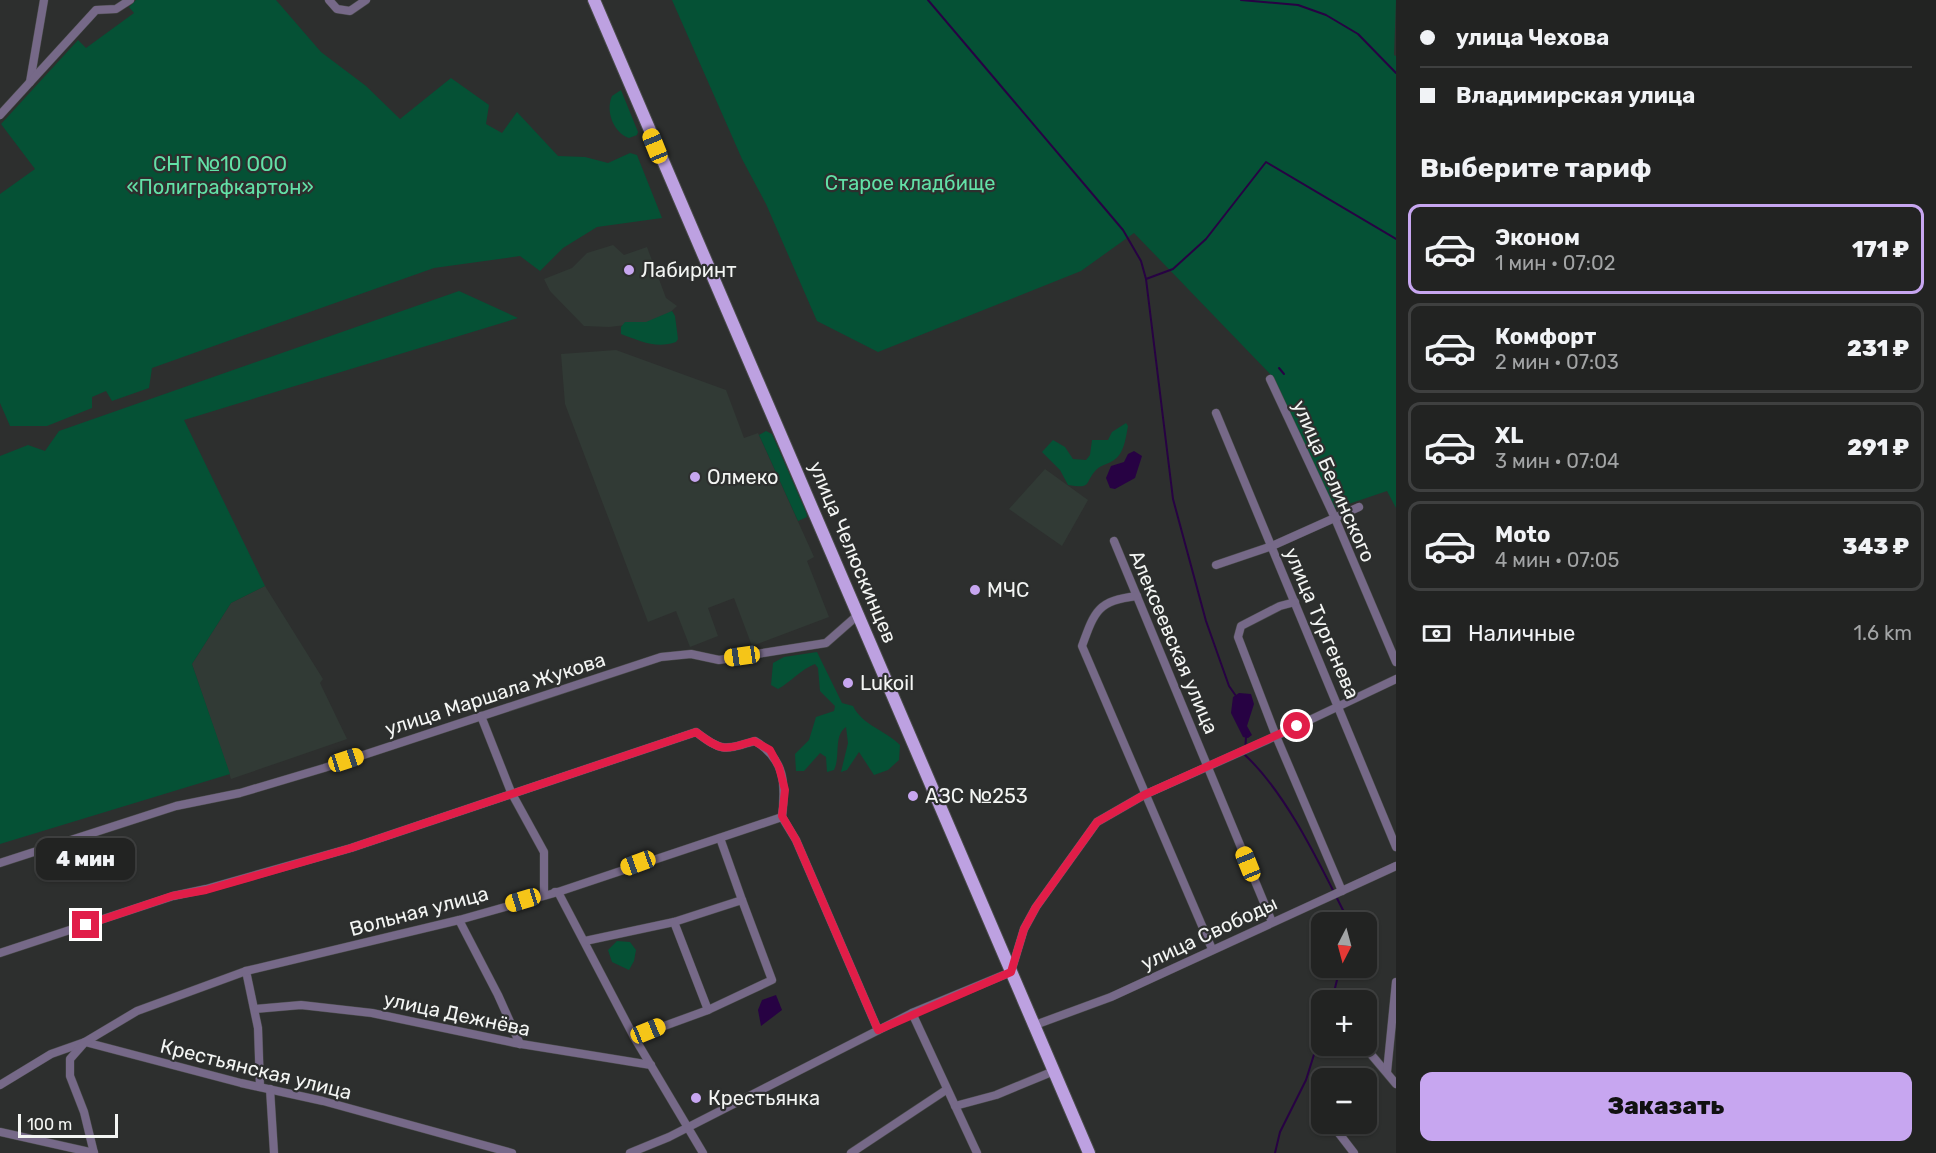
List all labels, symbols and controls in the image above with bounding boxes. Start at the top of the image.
text: улица Чехова [1456,24,1609,51]
text: Владимирская улица [1456,82,1695,109]
car [640,126,670,166]
park label: СНТ №10 ООО «Полиграфкартон» [126,152,314,199]
text: Выберите тариф [1420,152,1651,184]
park label: Старое кладбище [825,171,995,195]
icon: car [1423,222,1477,276]
text: Эконом [1495,224,1580,251]
text: 171 ₽ [1852,236,1909,263]
text: 1 мин · 07:02 [1495,251,1615,275]
place label: Лабиринт [641,258,736,282]
marker: Лабиринт [622,263,636,277]
icon: car [1423,321,1477,375]
text: Комфорт [1495,323,1596,350]
text: 231 ₽ [1847,335,1909,362]
text: 2 мин · 07:03 [1495,350,1619,374]
street label: улица Белинского [1287,396,1381,566]
icon: car [1423,420,1477,474]
text: XL [1495,422,1523,449]
text: 291 ₽ [1847,434,1909,461]
text: 3 мин · 07:04 [1495,449,1620,473]
street label: улица Челюскинцев [804,458,902,646]
place label: Олмеко [707,465,778,489]
marker: Олмеко [688,470,702,484]
icon: car [1423,519,1477,573]
text: Moto [1495,521,1550,548]
text: 343 ₽ [1843,533,1909,560]
street label: улица Тургенева [1279,544,1365,702]
street label: Алексеевская улица [1124,547,1224,737]
text: 4 мин · 07:05 [1495,548,1619,572]
place label: МЧС [987,578,1029,602]
marker: МЧС [968,583,982,597]
icon: cash [1420,617,1453,650]
text: Наличные [1468,620,1575,647]
text: 1.6 km [1854,621,1912,645]
car [723,645,761,667]
street label: улица Маршала Жукова [382,647,608,741]
place label: Lukoil [860,671,914,695]
marker: Lukoil [841,676,855,690]
route start [1283,712,1310,739]
car [326,746,366,774]
place label: АЗС №253 [925,784,1028,808]
marker: АЗС №253 [906,789,920,803]
callout: 4 мин [36,838,136,880]
car [1233,844,1263,884]
text: 4 мин [56,847,115,871]
car [618,848,658,878]
street label: Вольная улица [347,881,491,941]
car [503,886,543,914]
street label: улица Свободы [1137,891,1281,975]
route end [72,911,99,938]
north arrow [1311,912,1377,978]
map controls [1311,912,1377,1134]
street label: улица Дежнёва [381,987,533,1041]
button: + [1311,990,1377,1056]
car [628,1016,668,1046]
street label: Крестьянская улица [158,1034,354,1104]
button: − [1311,1068,1377,1134]
button: Заказать [1420,1072,1912,1141]
place label: Крестьянка [708,1086,820,1110]
marker: Крестьянка [689,1091,703,1105]
scale bar [18,1111,118,1138]
text: 100 m [27,1115,72,1134]

